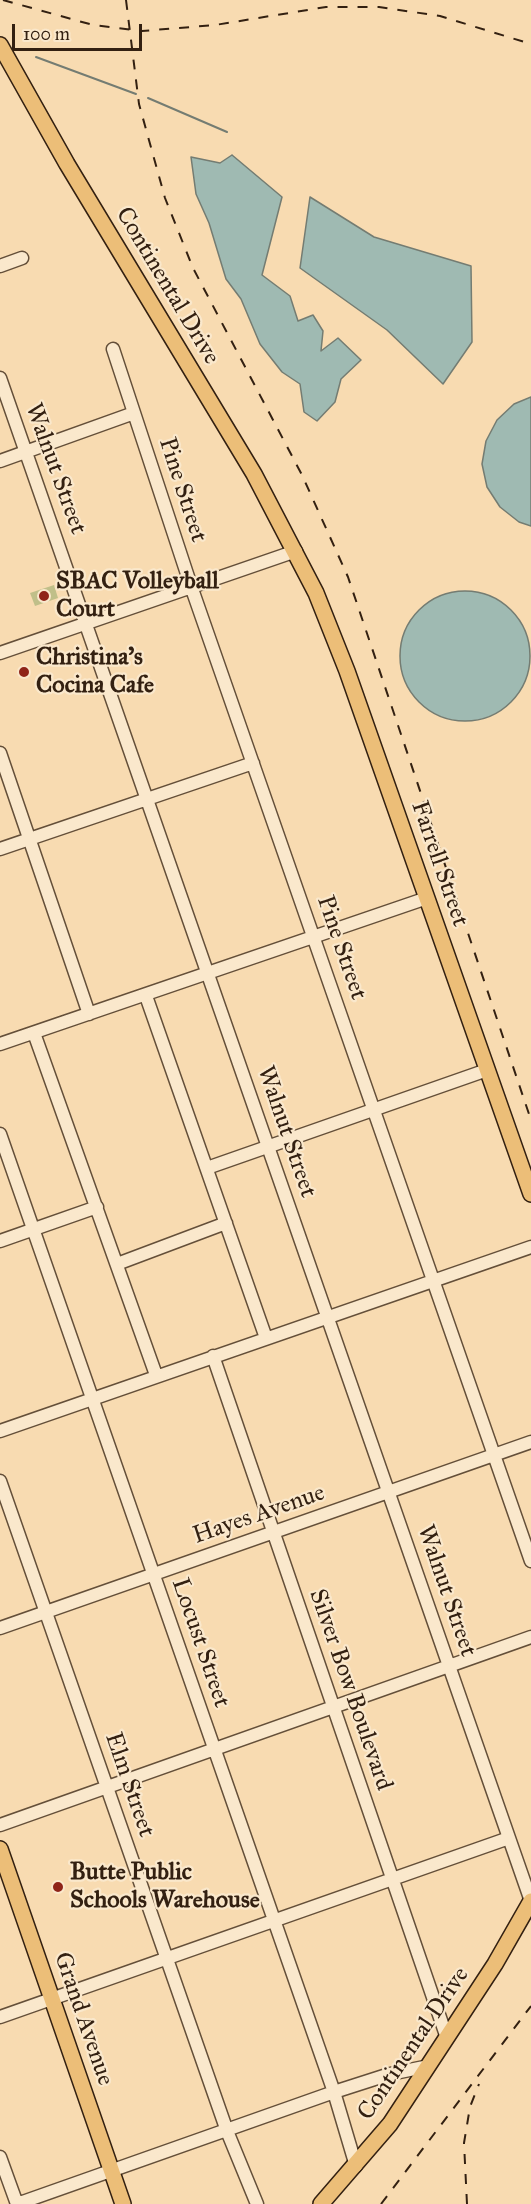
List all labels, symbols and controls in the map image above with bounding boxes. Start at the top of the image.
scale bar [15,12,146,50]
text: 100 m [23,23,70,45]
street label: Continental Drive [109,202,225,370]
street label: Walnut Street [18,400,92,538]
street label: Pine Street [152,434,212,546]
place label: SBAC Volleyball Court [56,568,219,624]
marker: SBAC Volleyball Court [37,589,51,603]
place label: Christina's Cocina Cafe [36,644,154,700]
marker: Christina's Cocina Cafe [17,665,31,679]
street label: Farrell Street [404,797,474,931]
street label: Pine Street [310,892,372,1004]
street label: Walnut Street [250,1062,322,1202]
street label: Hayes Avenue [189,1479,329,1551]
street label: Walnut Street [410,1521,482,1661]
street label: Locust Street [164,1575,236,1711]
street label: Silver Bow Boulevard [302,1586,398,1794]
street label: Elm Street [98,1729,160,1841]
place label: Butte Public Schools Warehouse [70,1859,260,1915]
marker: Butte Public Schools Warehouse [51,1880,65,1894]
street label: Grand Avenue [47,1949,119,2089]
street label: Continental Drive [352,1962,476,2126]

